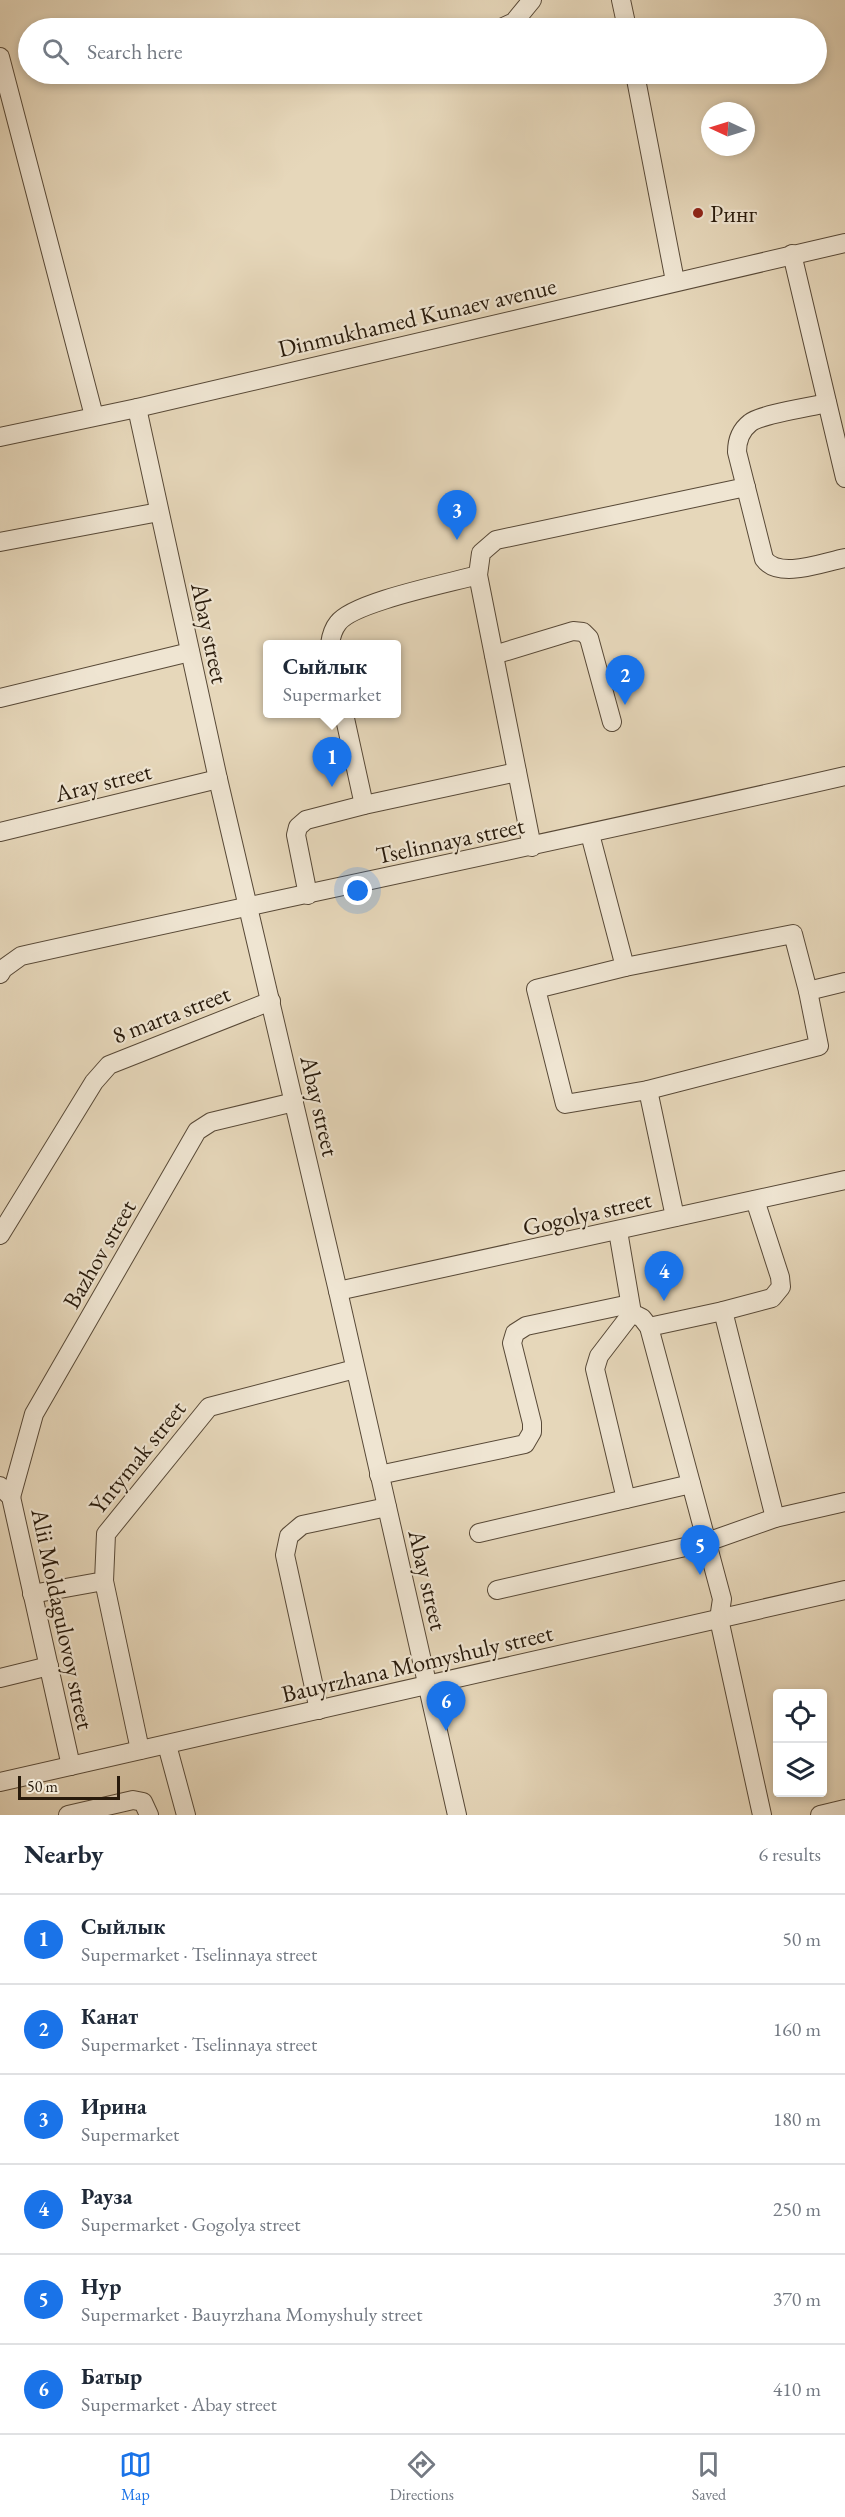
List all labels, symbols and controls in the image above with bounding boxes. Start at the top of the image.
search box [18,18,827,84]
icon: search [39,35,72,68]
text: Search here [87,37,182,66]
north arrow [701,102,755,156]
place label: Ринг [710,198,757,229]
marker: Ринг [691,206,705,220]
street label: Dinmukhamed Kunaev avenue [275,270,559,364]
pin: 3 [438,490,476,540]
street label: Abay street [184,579,236,687]
popup [263,640,401,718]
text: Сыйлык [283,652,367,681]
pin: 2 [606,656,644,705]
text: Supermarket [283,681,381,707]
pin: 1 [312,738,352,787]
street label: Aray street [50,755,155,809]
street label: Tselinnaya street [373,809,528,871]
your location [343,876,372,905]
street label: 8 marta street [108,977,235,1051]
street label: Abay street [293,1052,347,1160]
street label: Gogolya street [520,1183,655,1243]
street label: Bazhov street [55,1194,143,1314]
pin: 4 [644,1252,684,1301]
street label: Yntymak street [82,1394,193,1520]
street label: Alii Moldagulovoy street [24,1505,102,1733]
street label: Abay street [401,1526,455,1634]
pin: 5 [680,1526,720,1575]
street label: Bauyrzhana Momyshuly street [278,1617,556,1709]
pin: 6 [426,1682,466,1731]
map controls [773,1689,827,1797]
button: locate [773,1689,827,1743]
button: layers [773,1743,827,1797]
scale bar [18,1773,120,1800]
text: 50 m [27,1776,58,1797]
text: Nearby [24,1837,104,1871]
text: 6 results [758,1841,821,1867]
text: Сыйлык [81,1912,165,1941]
text: 1 [38,1926,49,1952]
text: 50 m [782,1926,821,1952]
text: Supermarket · Tselinnaya street [81,1941,317,1967]
text: Канат [81,2002,138,2031]
text: 2 [38,2016,49,2042]
text: 160 m [773,2016,821,2042]
text: Supermarket · Tselinnaya street [81,2031,317,2057]
text: Ирина [81,2092,147,2121]
text: 3 [38,2106,49,2132]
text: 180 m [773,2106,821,2132]
text: Supermarket [81,2121,179,2147]
text: Рауза [81,2182,132,2211]
text: 4 [38,2196,49,2222]
text: 250 m [773,2196,821,2222]
text: Supermarket · Gogolya street [81,2211,301,2237]
text: Нур [81,2272,121,2301]
text: 5 [38,2286,49,2312]
text: 370 m [773,2286,821,2312]
text: Supermarket · Bauyrzhana Momyshuly street [81,2301,422,2327]
text: Батыр [81,2362,142,2391]
text: 6 [38,2376,49,2402]
text: 410 m [773,2376,821,2402]
text: Supermarket · Abay street [81,2391,277,2417]
tab: Map [119,2448,152,2505]
tab: Directions [390,2448,454,2505]
tab: Saved [692,2448,726,2505]

